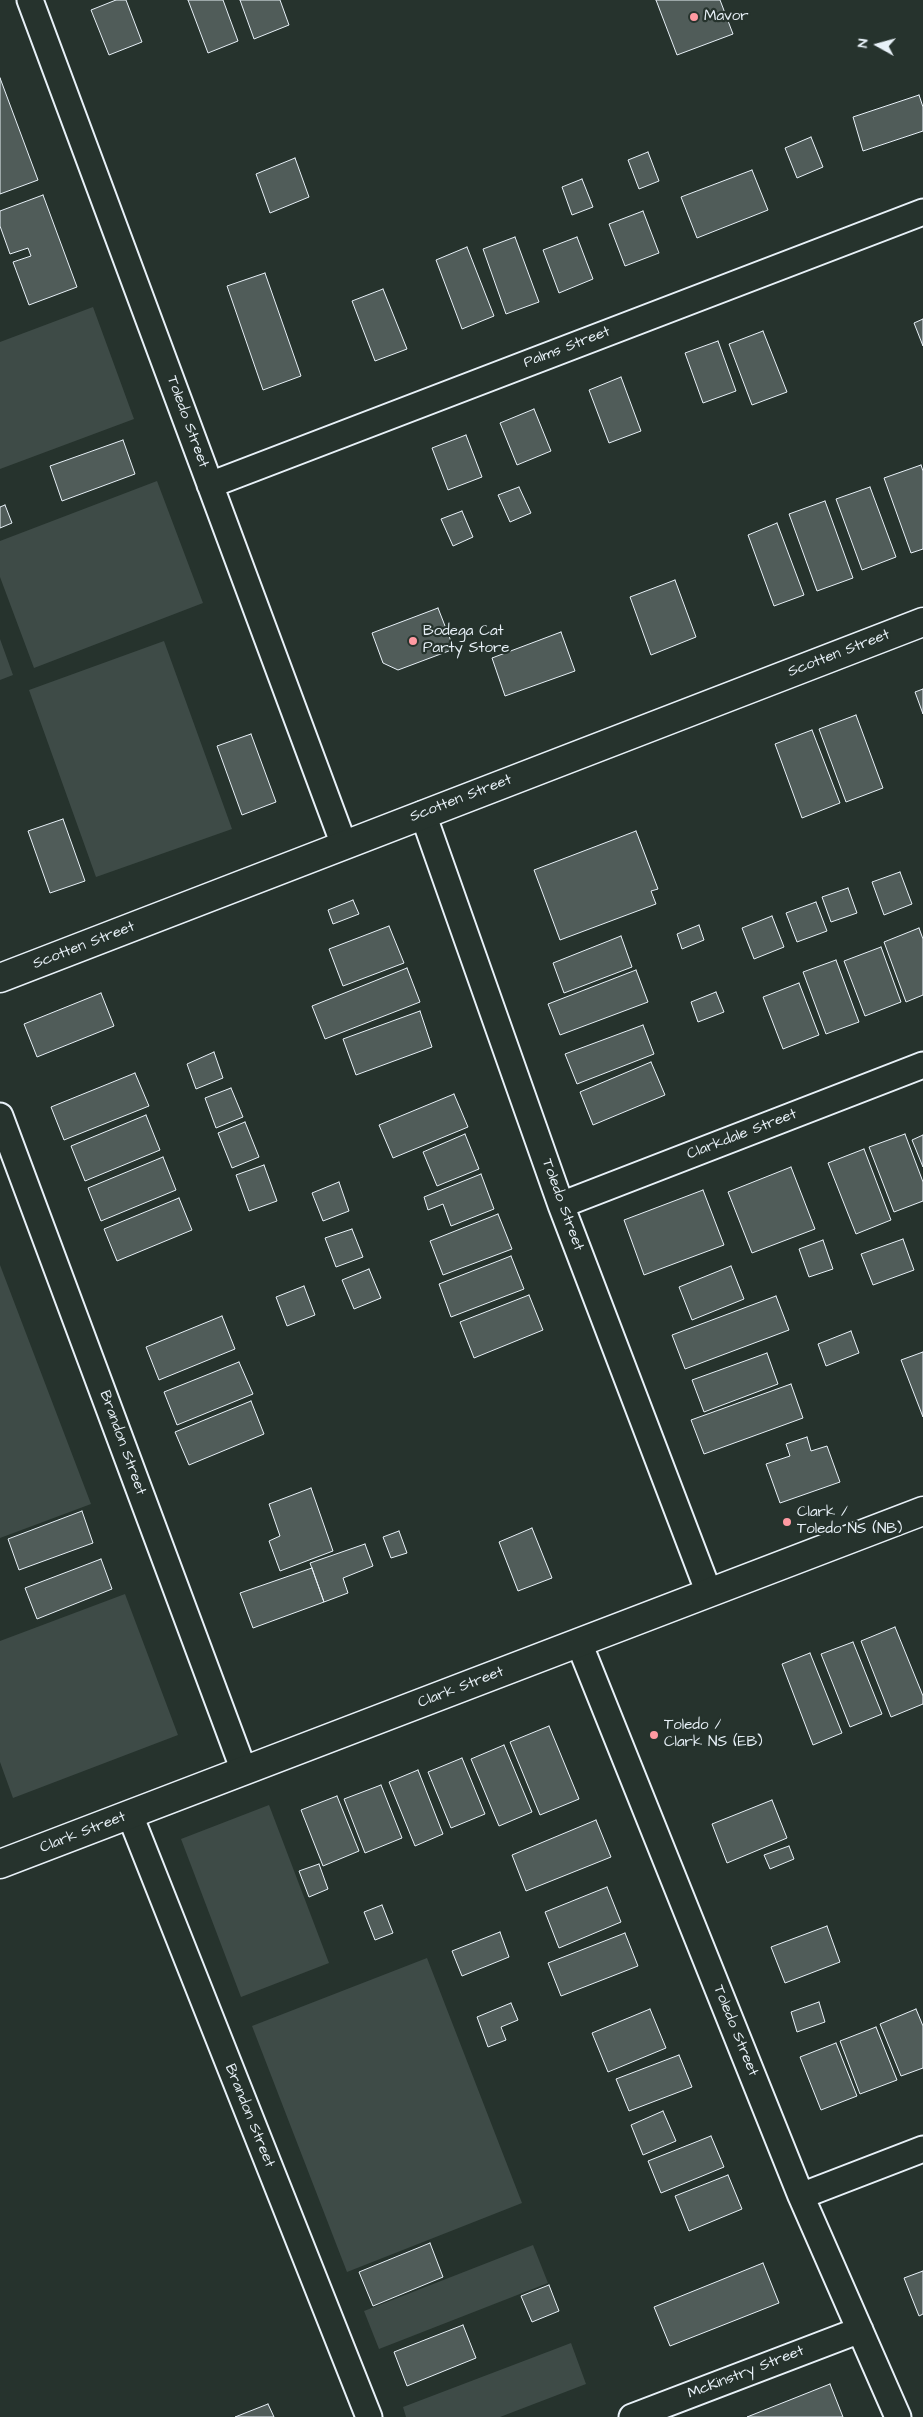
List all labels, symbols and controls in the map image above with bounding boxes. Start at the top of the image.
place label: Mavor [704,8,749,26]
marker: Mavor [688,11,700,23]
north arrow [853,20,903,70]
text: N [853,38,874,49]
street label: Palms Street [521,323,613,373]
street label: Toledo Street [162,374,212,470]
place label: Bodega Cat Party Store [423,623,509,658]
street label: Scotten Street [786,626,892,682]
marker: Bodega Cat Party Store [407,635,419,647]
street label: Scotten Street [408,771,514,827]
street label: Scotten Street [31,918,137,974]
street label: Clarkdale Street [685,1106,799,1164]
street label: Toledo Street [537,1157,587,1253]
street label: Brandon Street [95,1388,149,1498]
place label: Clark / Toledo NS (NB) [797,1504,902,1539]
marker: Clark / Toledo NS (NB) [781,1516,793,1528]
street label: Clark Street [416,1663,506,1713]
place label: Toledo / Clark NS (EB) [664,1717,762,1752]
marker: Toledo / Clark NS (EB) [648,1729,660,1741]
street label: Clark Street [38,1808,128,1858]
street label: Toledo Street [709,1983,761,2079]
street label: Brandon Street [220,2062,278,2170]
street label: McKinstry Street [685,2343,807,2403]

